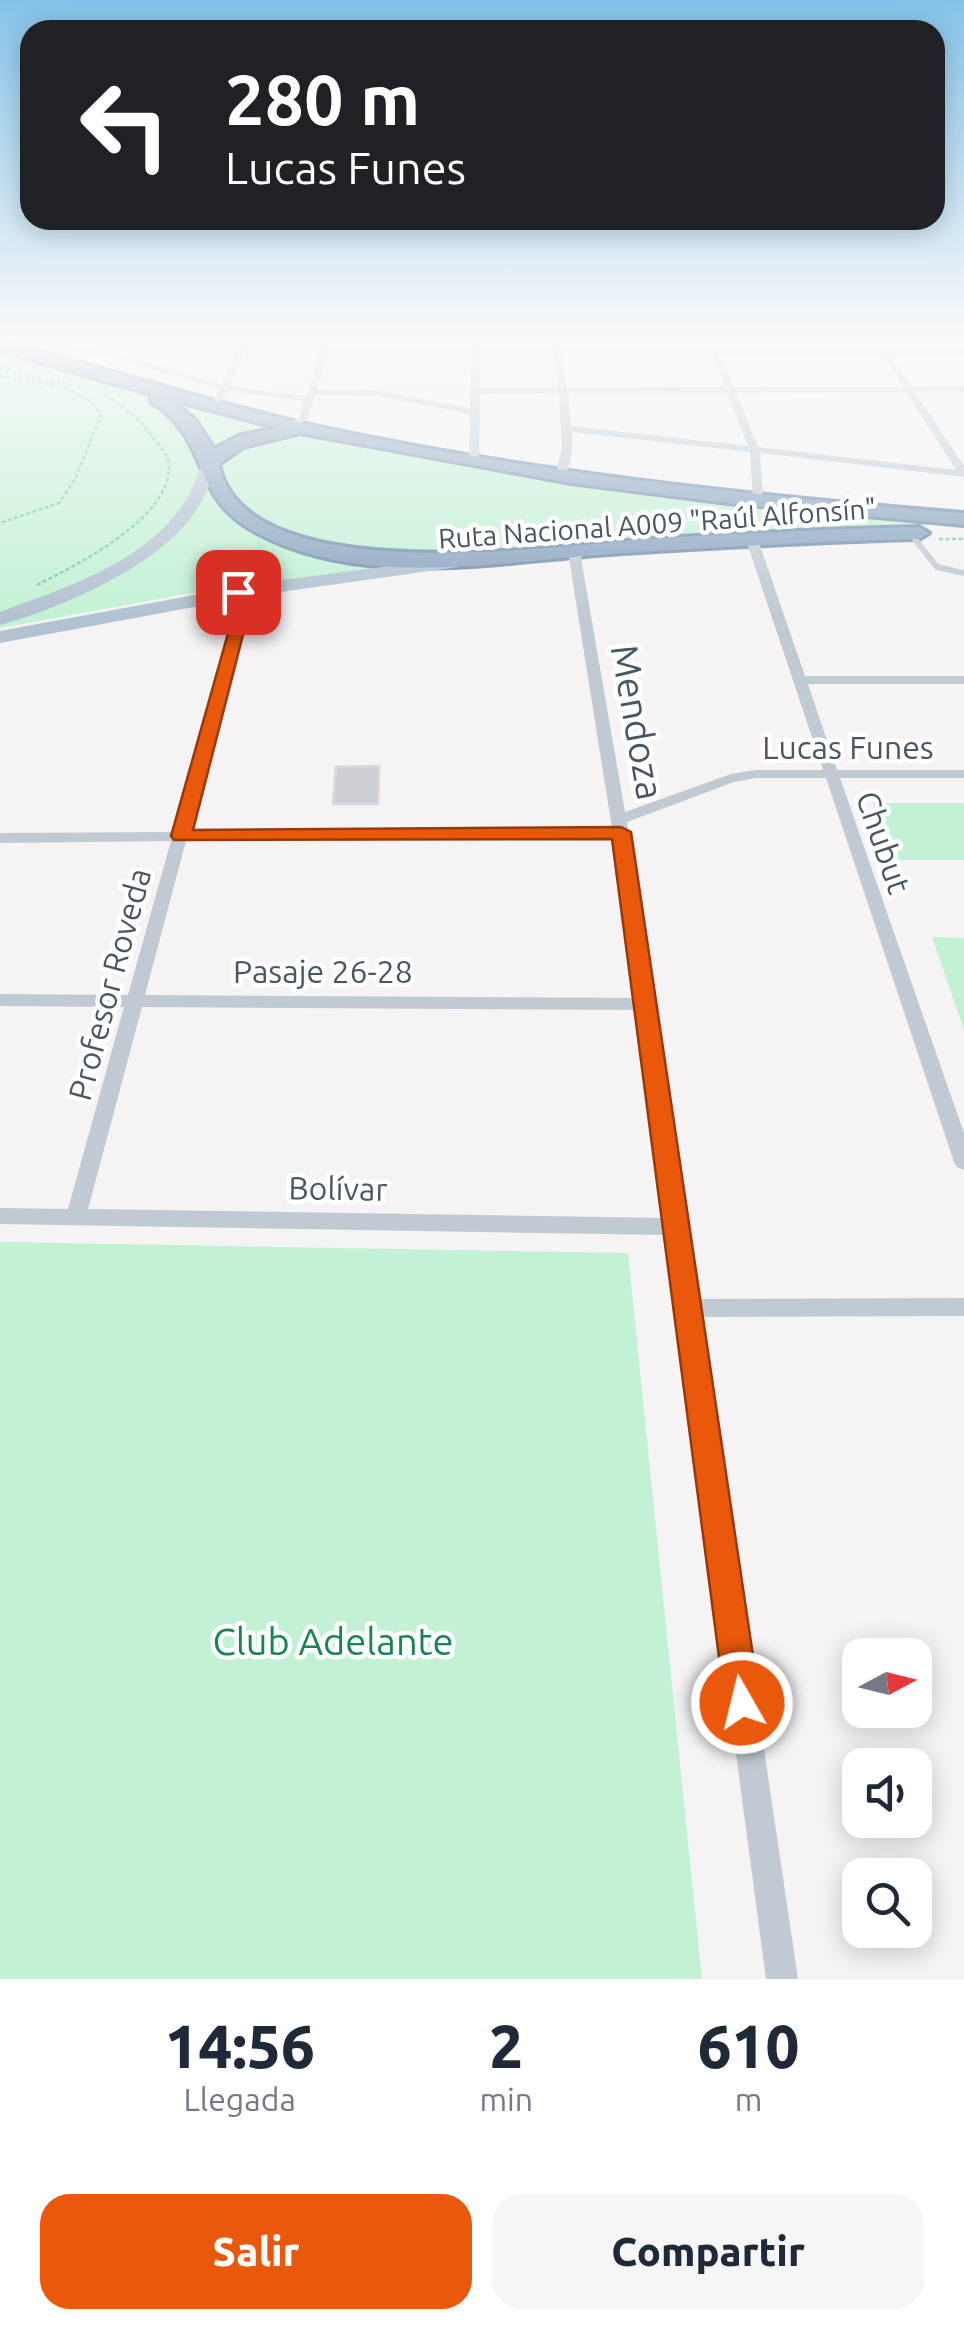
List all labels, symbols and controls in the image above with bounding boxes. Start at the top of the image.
icon: left [60,60,190,190]
text: 280 m [225,60,420,138]
text: Lucas Funes [225,142,466,193]
street label: Ruta Nacional A009 "Raúl Alfonsín" [437,492,877,554]
pin [196,550,281,635]
icon: arrive [211,565,266,620]
street label: Mendoza [604,641,672,803]
street label: Lucas Funes [762,729,934,765]
street label: Chubut [850,786,918,898]
street label: Profesor Roveda [61,864,157,1104]
street label: Pasaje 26-28 [233,953,413,989]
street label: Bolívar [288,1169,388,1207]
park label: Club Adelante [213,1620,453,1662]
north arrow [842,1638,932,1728]
map controls [842,1638,932,1948]
position arrow [690,1651,794,1755]
button: sound [842,1748,932,1838]
button: search [842,1858,932,1948]
text: 14:56 [165,2012,315,2079]
text: 2 [489,2012,523,2079]
text: 610 [698,2012,799,2079]
text: Llegada [184,2081,296,2117]
text: min [479,2081,533,2117]
text: m [735,2081,762,2117]
button: Salir [40,2194,472,2309]
button: Compartir [492,2194,924,2309]

